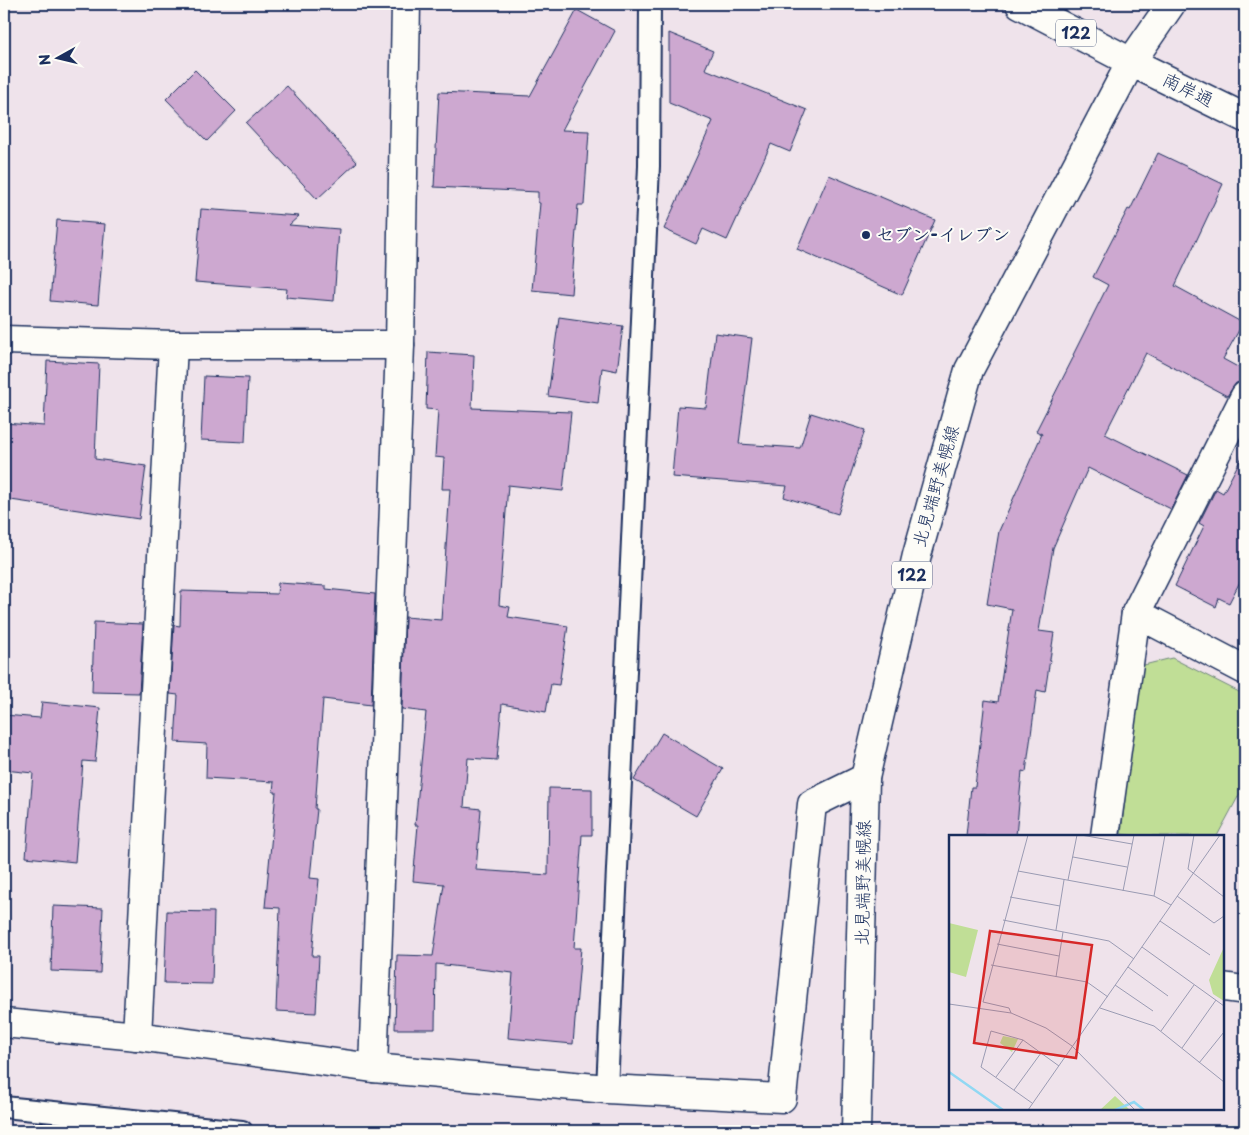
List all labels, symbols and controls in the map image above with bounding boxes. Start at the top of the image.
road number: 122 [1056,19,1096,46]
north arrow [32,32,82,82]
text: N [33,53,56,67]
street label: 南岸通 [1158,65,1219,113]
place label: セブン-イレブン [876,220,1010,247]
marker: セブン-イレブン [860,229,872,241]
street label: 北見端野美幌線 [904,421,965,550]
road number: 122 [892,562,932,588]
street label: 北見端野美幌線 [847,820,876,946]
inset map [949,835,1224,1110]

